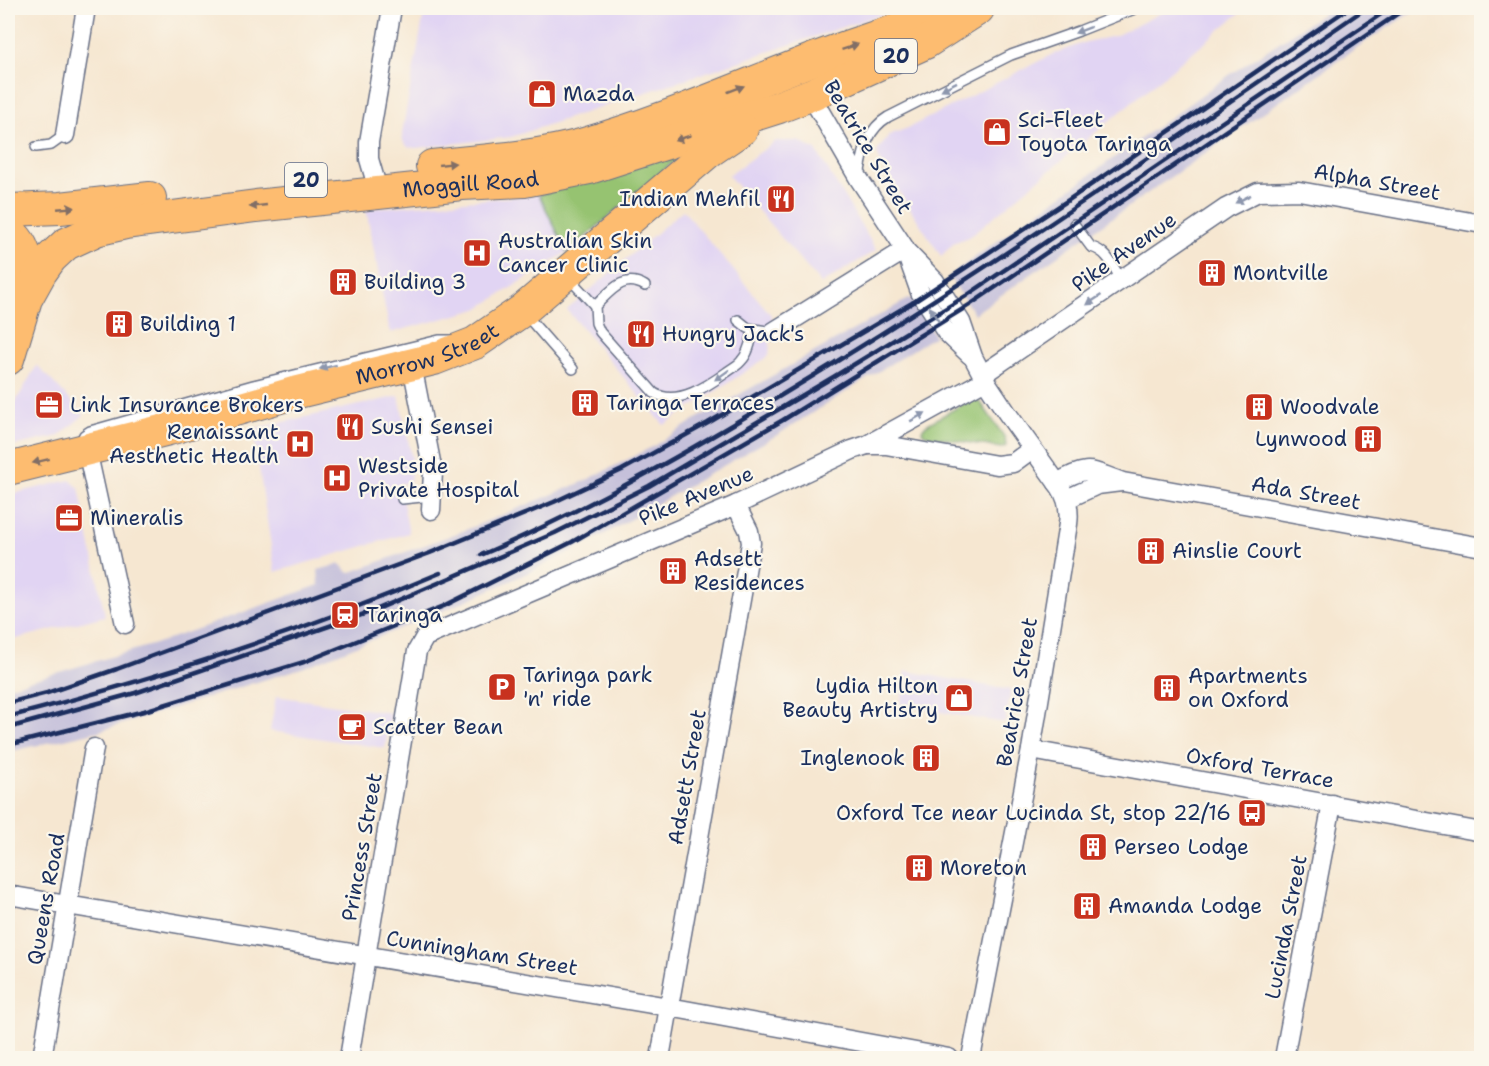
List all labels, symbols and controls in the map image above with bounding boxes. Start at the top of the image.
one-way arrow [1073,25,1091,35]
road number: 20 [875,39,917,73]
one-way arrow [841,41,859,51]
street label: Beatrice Street [817,75,919,219]
shop icon: Mazda [526,78,558,110]
place label: Mazda [563,80,635,108]
one-way arrow [940,80,958,90]
one-way arrow [727,84,745,93]
place label: Sci-Fleet Toyota Taringa [1018,106,1171,158]
shop icon: Sci-Fleet Toyota Taringa [981,116,1013,148]
one-way arrow [674,133,692,143]
street label: Alpha Street [1311,157,1443,207]
one-way arrow [438,159,457,169]
road number: 20 [285,163,327,197]
street label: Moggill Road [401,164,541,204]
restaurant icon: Indian Mehfil [765,183,797,215]
place label: Indian Mehfil [619,185,761,213]
one-way arrow [1234,195,1251,204]
one-way arrow [248,201,267,211]
one-way arrow [56,203,75,213]
street label: Pike Avenue [1066,206,1182,298]
place label: Australian Skin Cancer Clinic [498,227,652,279]
hospital icon: Australian Skin Cancer Clinic [461,237,493,269]
building icon: Montville [1196,257,1228,289]
place label: Montville [1233,259,1329,287]
building icon: Building 3 [327,266,359,298]
place label: Building 3 [364,268,466,296]
one-way arrow [1086,294,1102,306]
one-way arrow [928,306,939,322]
building icon: Building 1 [103,308,135,340]
place label: Building 1 [140,310,236,338]
street label: Morrow Street [353,317,504,392]
restaurant icon: Hungry Jack's [625,318,657,350]
place label: Hungry Jack's [662,320,804,348]
one-way arrow [319,362,338,372]
one-way arrow [714,369,730,380]
building icon: Taringa Terraces [569,387,601,419]
office icon: Link Insurance Brokers [33,389,65,421]
place label: Taringa Terraces [606,389,775,417]
place label: Link Insurance Brokers [70,391,304,419]
building icon: Woodvale [1243,391,1275,423]
place label: Woodvale [1280,393,1380,421]
restaurant icon: Sushi Sensei [334,411,366,443]
one-way arrow [910,411,926,422]
place label: Sushi Sensei [371,413,494,441]
place label: Renaissant Aesthetic Health [109,418,279,470]
building icon: Lynwood [1352,423,1384,455]
place label: Lynwood [1255,425,1347,453]
hospital icon: Renaissant Aesthetic Health [284,428,316,460]
place label: Westside Private Hospital [358,452,520,504]
one-way arrow [32,456,51,466]
street label: Pike Avenue [634,459,758,533]
hospital icon: Westside Private Hospital [321,462,353,494]
street label: Ada Street [1249,470,1363,516]
office icon: Mineralis [53,502,85,534]
place label: Mineralis [90,504,184,532]
building icon: Ainslie Court [1135,535,1167,567]
place label: Ainslie Court [1172,537,1302,565]
place label: Adsett Residences [694,545,805,597]
building icon: Adsett Residences [657,555,689,587]
station icon: Taringa [329,599,361,631]
place label: Taringa [366,601,443,629]
street label: Beatrice Street [990,615,1044,769]
place label: Taringa park 'n' ride [523,661,653,713]
place label: Apartments on Oxford [1188,662,1308,714]
parking icon: Taringa park 'n' ride [486,671,518,703]
place label: Lydia Hilton Beauty Artistry [782,672,938,724]
building icon: Apartments on Oxford [1151,672,1183,704]
shop icon: Lydia Hilton Beauty Artistry [943,682,975,714]
street label: Adsett Street [661,707,713,847]
cafe icon: Scatter Bean [336,711,368,743]
place label: Scatter Bean [373,713,503,741]
street label: Oxford Terrace [1184,741,1336,795]
building icon: Inglenook [910,742,942,774]
place label: Inglenook [801,744,905,772]
street label: Princess Street [335,770,389,924]
bus stop icon: Oxford Tce near Lucinda St, stop 22/16 [1236,797,1268,829]
place label: Oxford Tce near Lucinda St, stop 22/16 [836,799,1231,827]
street label: Queens Road [21,831,71,967]
building icon: Perseo Lodge [1077,831,1109,863]
place label: Perseo Lodge [1114,833,1249,861]
building icon: Moreton [903,852,935,884]
street label: Lucinda Street [1258,852,1314,1002]
place label: Moreton [940,854,1027,882]
building icon: Amanda Lodge [1071,890,1103,922]
place label: Amanda Lodge [1108,892,1262,920]
street label: Cunningham Street [384,924,580,982]

